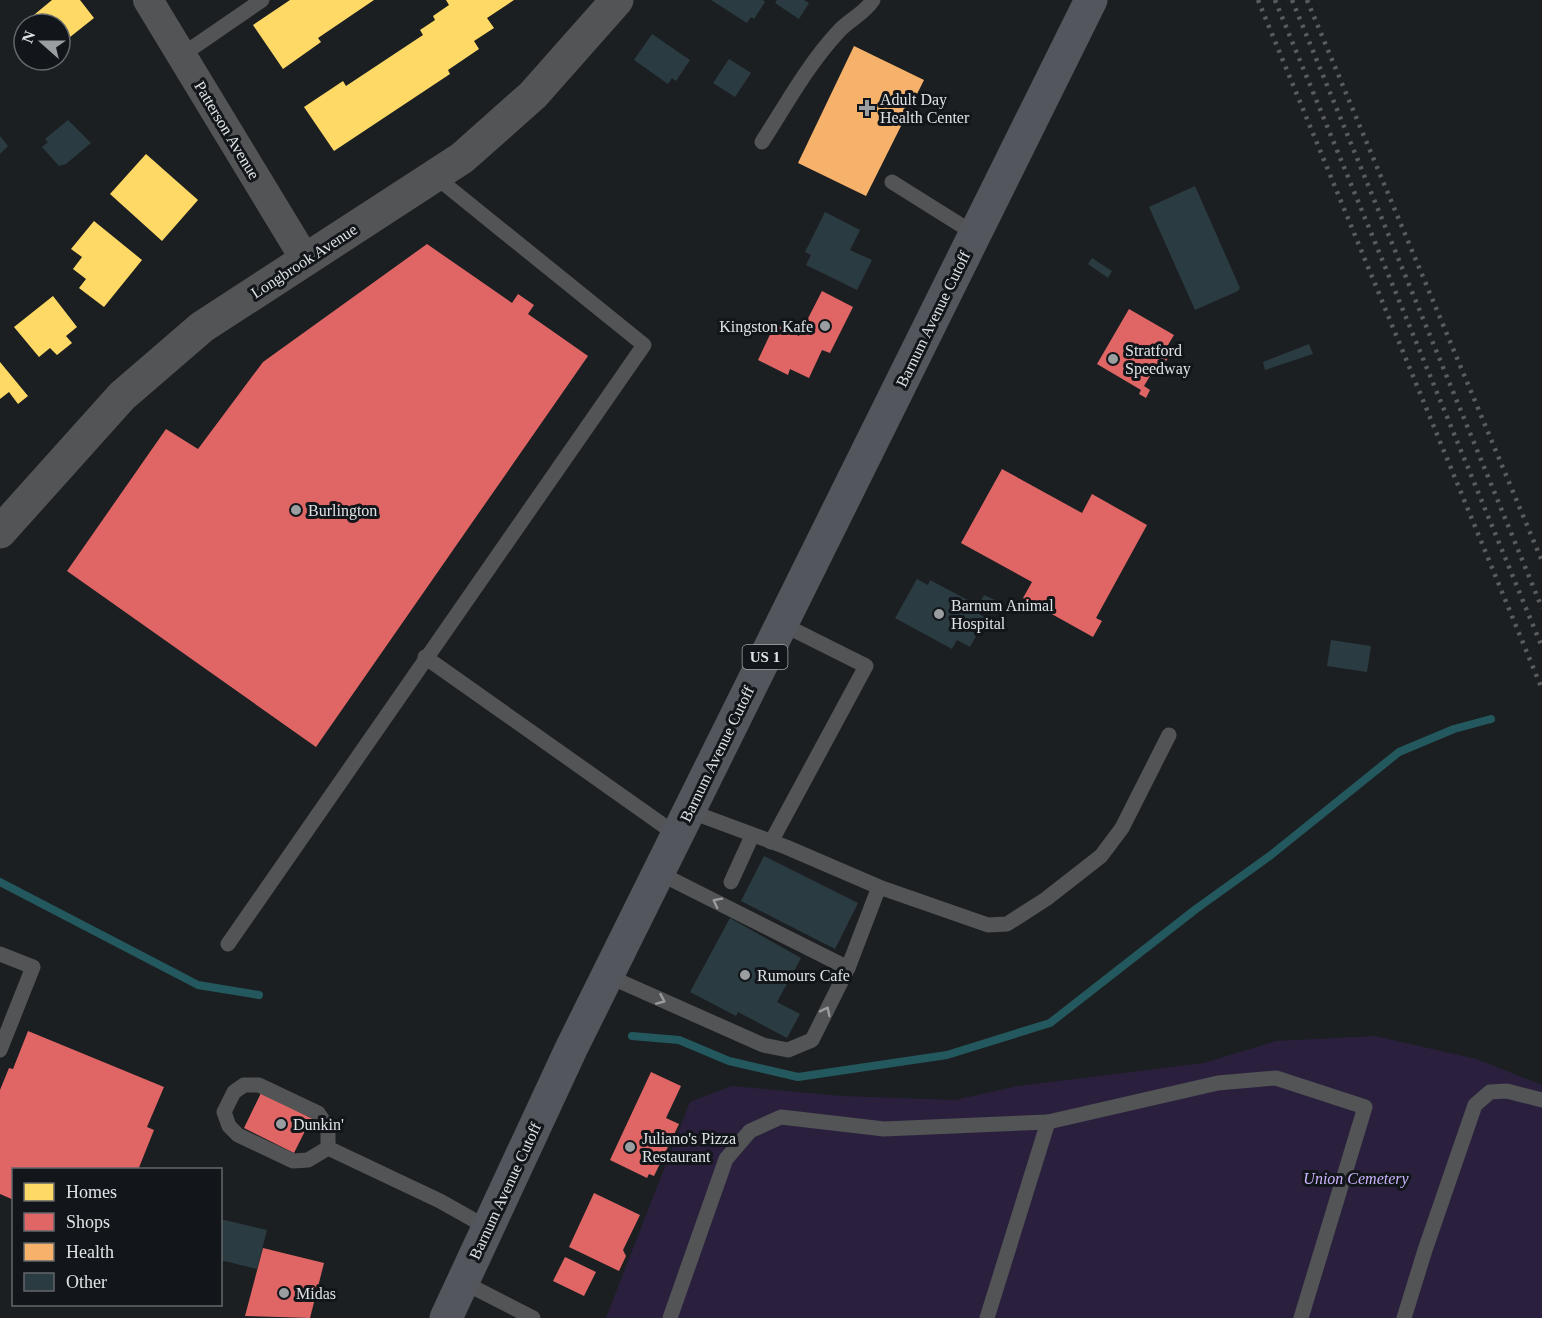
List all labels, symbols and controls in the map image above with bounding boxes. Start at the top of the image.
north arrow [12,12,72,72]
text: N [18,28,39,45]
street label: Patterson Avenue [191,78,263,182]
place label: Adult Day Health Center [880,91,970,126]
marker: Adult Day Health Center [858,99,876,117]
street label: Longbrook Avenue [248,220,361,302]
street label: Barnum Avenue Cutoff [893,248,974,390]
place label: Kingston Kafe [719,318,813,336]
marker: Kingston Kafe [818,319,832,333]
place label: Stratford Speedway [1125,342,1191,378]
marker: Stratford Speedway [1106,352,1120,366]
place label: Burlington [308,502,377,520]
marker: Burlington [289,503,303,517]
place label: Barnum Animal Hospital [951,597,1054,633]
marker: Barnum Animal Hospital [932,607,946,621]
road number: US 1 [742,645,788,669]
street label: Barnum Avenue Cutoff [677,683,758,825]
one-way arrow [713,898,724,909]
place label: Rumours Cafe [757,967,850,984]
marker: Rumours Cafe [738,968,752,982]
one-way arrow [655,993,666,1005]
one-way arrow [819,1007,831,1018]
place label: Dunkin' [293,1116,344,1133]
marker: Dunkin' [274,1117,288,1131]
street label: Barnum Avenue Cutoff [466,1119,544,1262]
place label: Juliano's Pizza Restaurant [642,1130,736,1165]
marker: Juliano's Pizza Restaurant [623,1140,637,1154]
legend [12,1168,222,1306]
park label: Union Cemetery [1303,1170,1410,1188]
text: Homes [66,1182,117,1202]
text: Shops [66,1212,110,1232]
text: Health [66,1242,114,1262]
text: Other [66,1272,107,1292]
place label: Midas [296,1285,336,1302]
marker: Midas [277,1286,291,1300]

